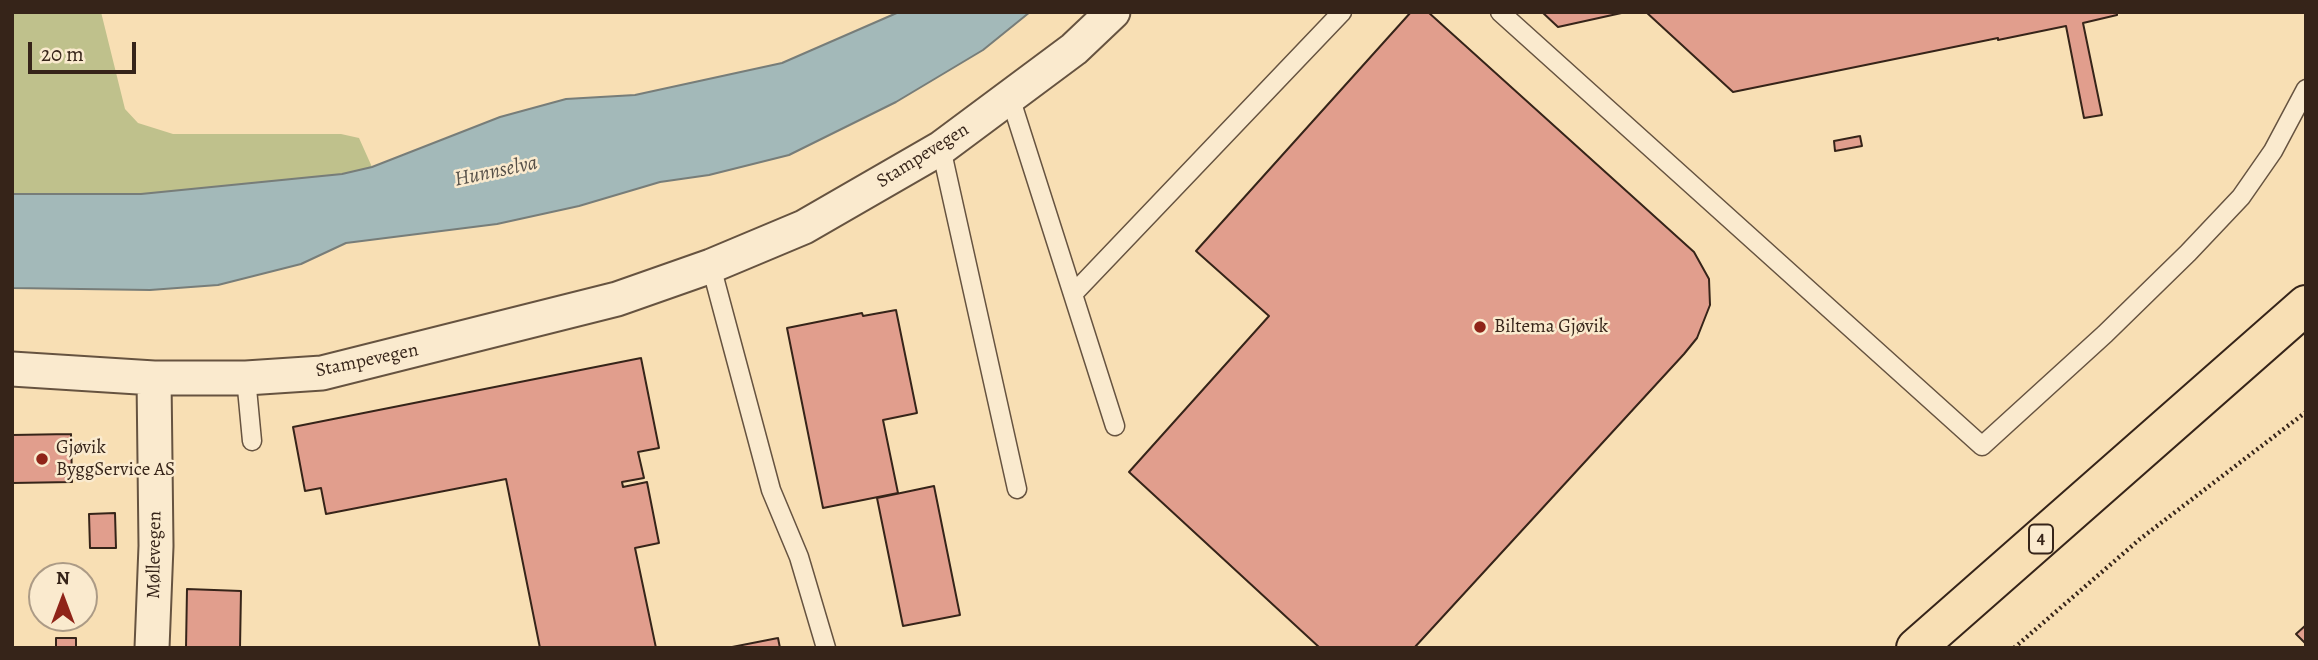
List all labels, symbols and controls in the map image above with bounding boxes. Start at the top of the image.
scale bar [32,28,140,72]
text: 20 m [41,40,84,68]
street label: Stampevegen [873,119,973,193]
water label: Hunnselva [452,151,540,193]
place label: Biltema Gjøvik [1494,316,1608,338]
marker: Biltema Gjøvik [1472,319,1488,335]
street label: Stampevegen [314,339,420,383]
place label: Gjøvik ByggService AS [56,437,175,481]
marker: Gjøvik ByggService AS [34,451,50,467]
street label: Møllevegen [143,511,167,599]
road number: 4 [2029,524,2053,554]
north arrow [28,562,98,632]
text: N [56,565,70,591]

